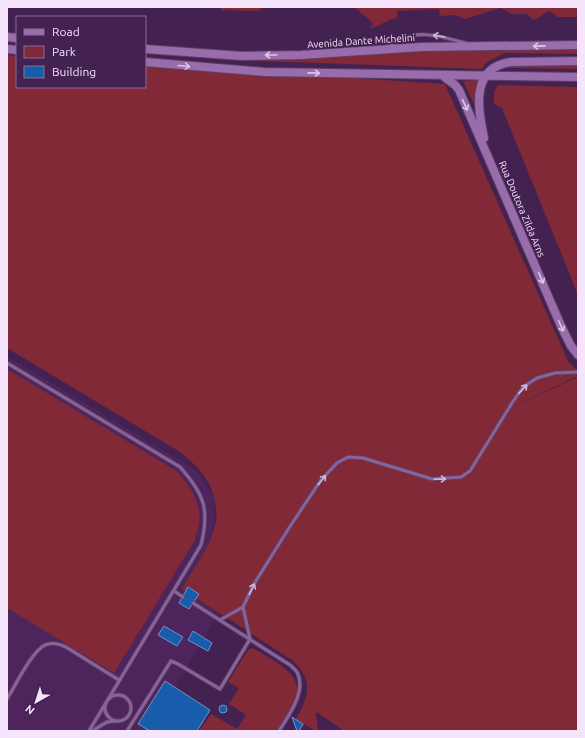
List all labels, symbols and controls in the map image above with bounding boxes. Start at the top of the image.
legend [16,16,146,88]
text: Road [52,25,80,38]
street label: Avenida Dante Michelini [307,32,415,50]
one-way arrow [433,32,446,40]
one-way arrow [533,42,546,50]
text: Park [52,45,76,58]
one-way arrow [265,51,278,59]
one-way arrow [177,62,190,69]
text: Building [52,65,96,78]
one-way arrow [307,69,320,77]
one-way arrow [462,98,469,110]
street label: Rua Doutora Zilda Arns [497,159,547,259]
one-way arrow [537,272,545,284]
one-way arrow [558,319,565,331]
one-way arrow [518,384,527,394]
one-way arrow [318,474,327,485]
one-way arrow [433,475,446,483]
one-way arrow [249,583,256,595]
north arrow [16,682,56,722]
text: N [23,703,37,717]

